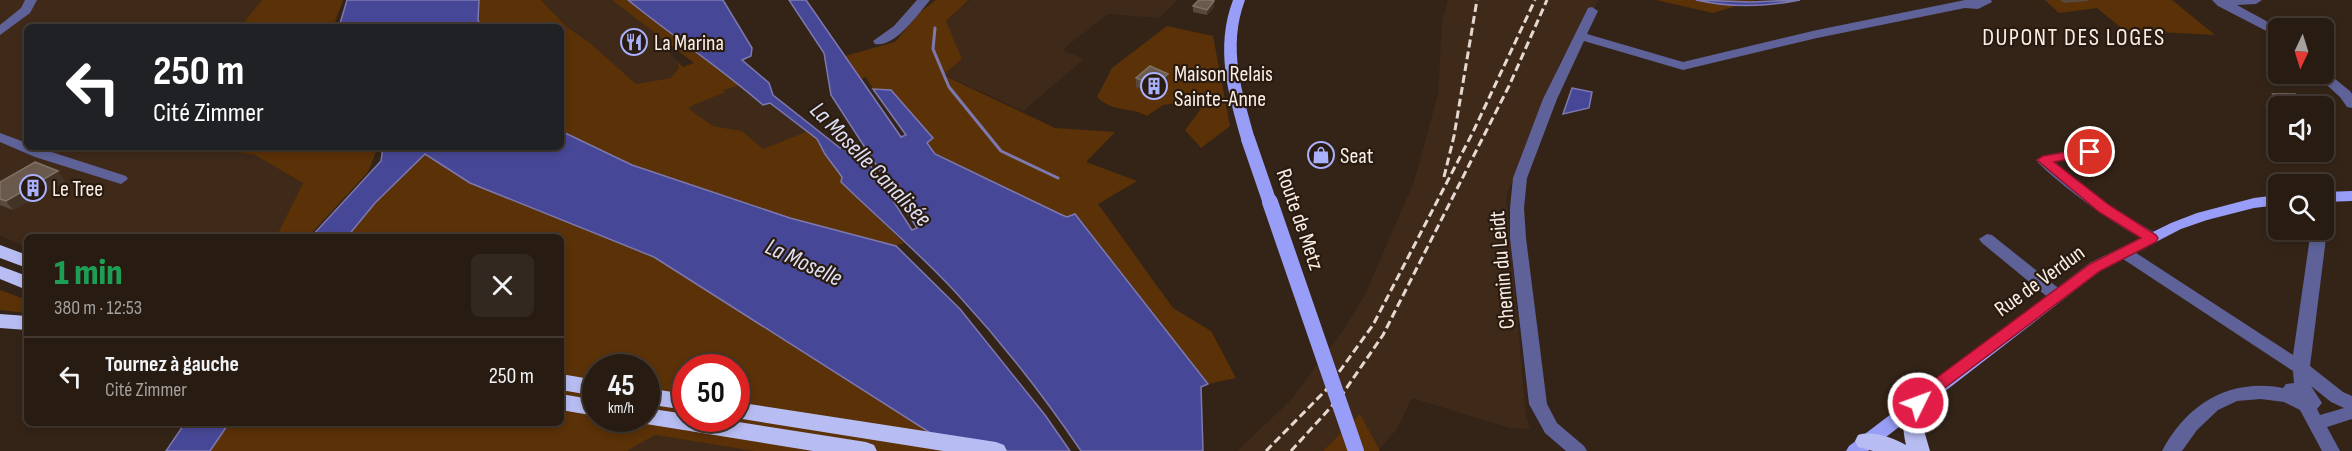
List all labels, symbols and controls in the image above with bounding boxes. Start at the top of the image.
north arrow [2268,18,2334,84]
map controls [2268,18,2334,240]
district label: DUPONT DES LOGES [1982,23,2166,52]
restaurant icon: La Marina [619,27,649,57]
place label: La Marina [654,30,724,57]
text: 250 m [153,46,244,97]
icon: left [54,48,132,126]
place label: Maison Relais Sainte-Anne [1174,61,1273,113]
building icon: Maison Relais Sainte-Anne [1139,71,1169,101]
water label: La Moselle Canalisée [804,96,937,233]
button: sound [2268,96,2334,162]
text: Cité Zimmer [153,97,264,129]
pin [2064,126,2115,177]
icon: arrive [2073,135,2106,168]
shop icon: Seat [1306,140,1336,170]
place label: Seat [1340,143,1374,170]
street label: Route de Metz [1270,165,1330,274]
building icon: Le Tree [18,173,48,203]
button: search [2268,174,2334,240]
place label: Le Tree [52,176,103,203]
street label: Chemin du Leidt [1484,209,1521,330]
water label: La Moselle [761,232,847,293]
street label: Rue de Verdun [1989,239,2090,323]
text: 1 min [54,252,122,295]
button: close [471,254,534,317]
text: 380 m · 12:53 [54,296,142,320]
text: Tournez à gauche [105,351,239,378]
speed limit sign: 50 [672,354,750,432]
icon: left [54,360,87,393]
text: 250 m [489,363,534,390]
text: 45 [607,368,635,404]
position arrow [1886,371,1950,435]
text: Cité Zimmer [105,378,187,402]
text: km/h [608,399,634,418]

